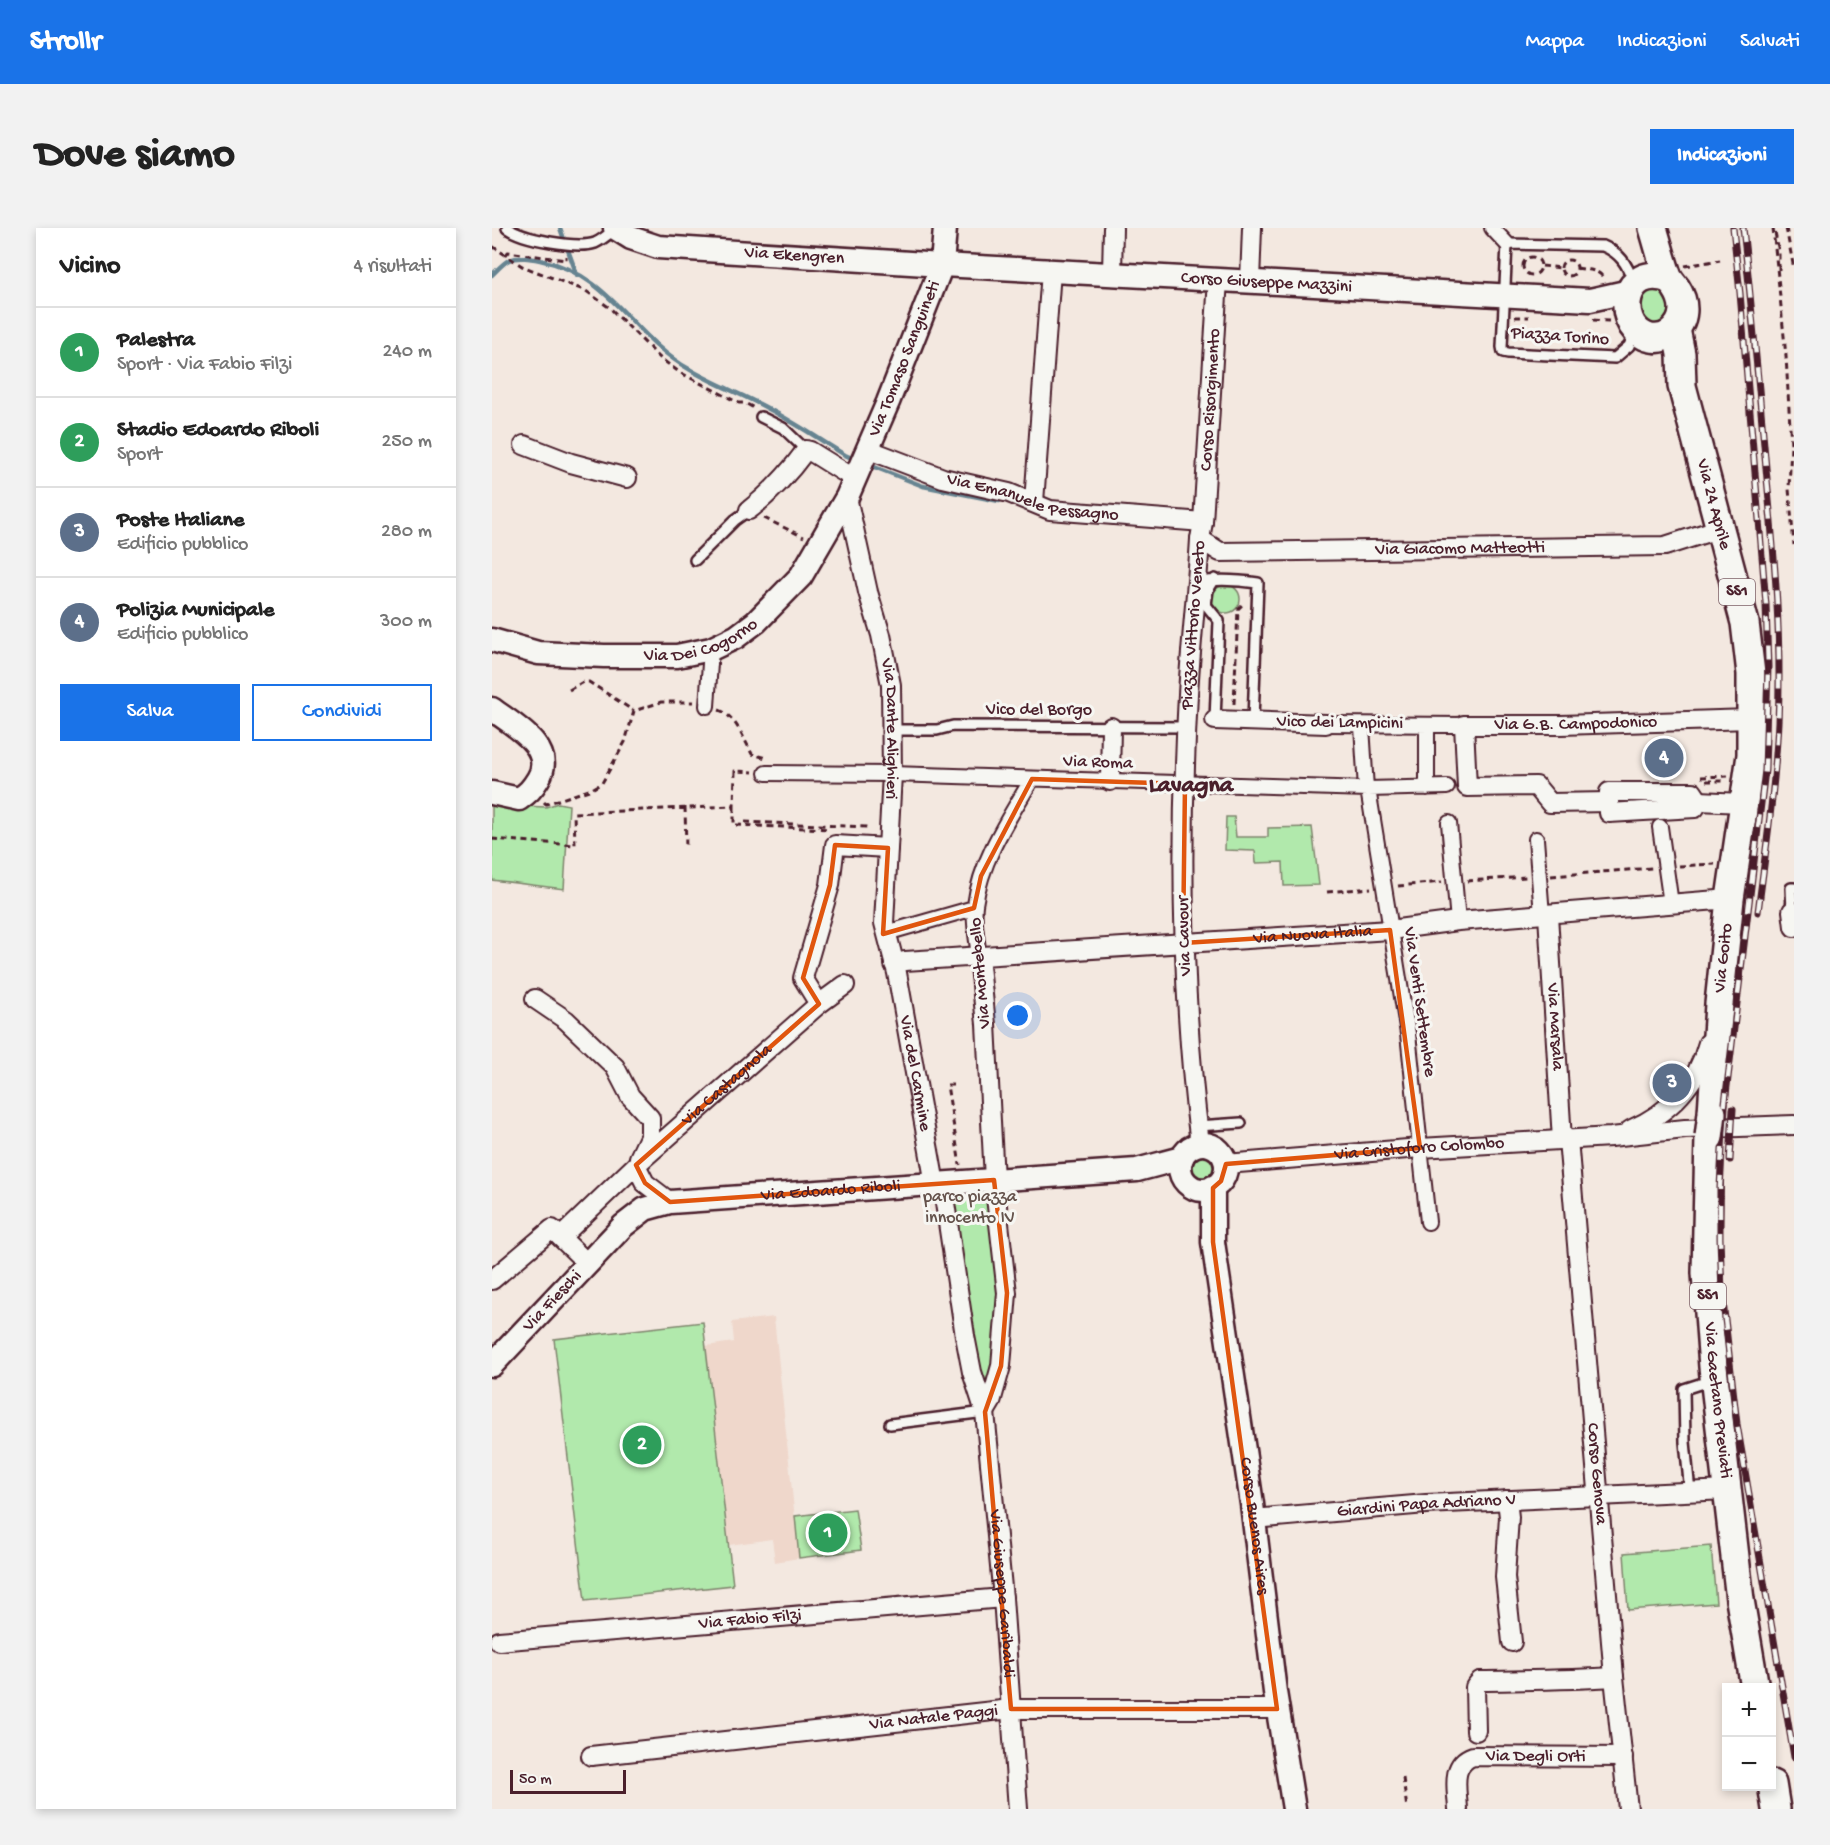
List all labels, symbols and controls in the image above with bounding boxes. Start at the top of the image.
text: Strollr [30,26,101,59]
text: Mappa [1525,30,1584,55]
text: Indicazioni [1617,30,1707,55]
text: Salvati [1740,30,1800,55]
button: Indicazioni [1650,129,1794,184]
text: Dove siamo [36,132,235,181]
street label: Via Ekengren [743,242,845,269]
text: Vicino [60,252,120,283]
text: 4 risultati [353,256,432,279]
street label: Corso Giuseppe Mazzini [1180,267,1353,298]
street label: Via Tomaso Sanguineti [863,278,945,441]
street label: Piazza Torino [1509,323,1610,351]
text: Palestra [117,328,195,354]
street label: Corso Risorgimento [1196,328,1225,472]
text: 1 [75,341,84,364]
text: 240 m [382,341,432,364]
text: Sport · Via Fabio Filzi [117,354,292,377]
text: Stadio Edoardo Riboli [117,418,319,444]
text: 2 [75,431,84,454]
text: 250 m [381,431,432,454]
text: Sport [117,444,162,467]
street label: Via 24 Aprile [1691,456,1736,553]
street label: Via Emanuele Pessagno [944,468,1120,526]
text: Poste Italiane [117,508,244,534]
text: 3 [74,521,85,544]
text: 280 m [381,521,432,544]
text: Edificio pubblico [117,534,248,557]
street label: Via Giacomo Matteotti [1374,537,1545,560]
street label: Piazza Vittorio Veneto [1177,540,1210,711]
road number: SS1 [1719,579,1755,605]
text: Polizia Municipale [117,598,274,624]
text: 4 [75,611,84,634]
text: 300 m [380,611,432,634]
street label: Via Dei Cogorno [643,614,762,667]
text: Edificio pubblico [117,624,248,647]
street label: Via Dante Alighieri [875,656,903,800]
button: Salva [60,684,240,741]
button: Condividi [252,684,432,741]
street label: Vico del Borgo [985,700,1092,721]
street label: Vico dei Lampicini [1276,711,1403,735]
street label: Via G.B. Campodonico [1493,711,1658,736]
pin: 4 [1644,736,1684,780]
street label: Via Roma [1062,751,1134,775]
district label: Lavagna [1149,772,1235,801]
street label: Via Cavour [1173,894,1197,977]
street label: Via Montebello [966,917,996,1030]
street label: Via Nuova Italia [1251,921,1374,949]
street label: Via Goito [1710,922,1738,995]
street label: Via Venti Settembre [1398,925,1440,1079]
street label: Via Marsala [1542,981,1568,1072]
your location [1003,1001,1032,1030]
street label: Via del Carmine [894,1013,936,1133]
street label: Via Castagnola [676,1039,777,1131]
pin: 3 [1652,1060,1692,1106]
street label: Via Cristoforo Colombo [1333,1133,1505,1166]
street label: Via Edoardo Riboli [759,1176,901,1206]
park label: parco piazza innocento IV [922,1187,1018,1229]
street label: Via Fieschi [518,1266,586,1337]
road number: SS1 [1690,1283,1726,1309]
street label: Via Gaetano Previati [1699,1321,1736,1480]
pin: 2 [622,1422,662,1468]
street label: Corso Genova [1582,1422,1612,1527]
street label: Corso Buenos Aires [1235,1456,1274,1597]
street label: Giardini Papa Adriano V [1336,1489,1517,1522]
street label: Via Giuseppe Garibaldi [984,1508,1019,1679]
pin: 1 [808,1510,848,1556]
street label: Via Fabio Filzi [697,1605,803,1635]
map controls [1722,1683,1776,1791]
button: + [1722,1683,1776,1737]
street label: Via Natale Paggi [868,1700,999,1735]
button: − [1722,1737,1776,1791]
street label: Via Degli Orti [1485,1746,1586,1767]
scale bar [510,1767,626,1794]
text: 50 m [519,1771,552,1790]

